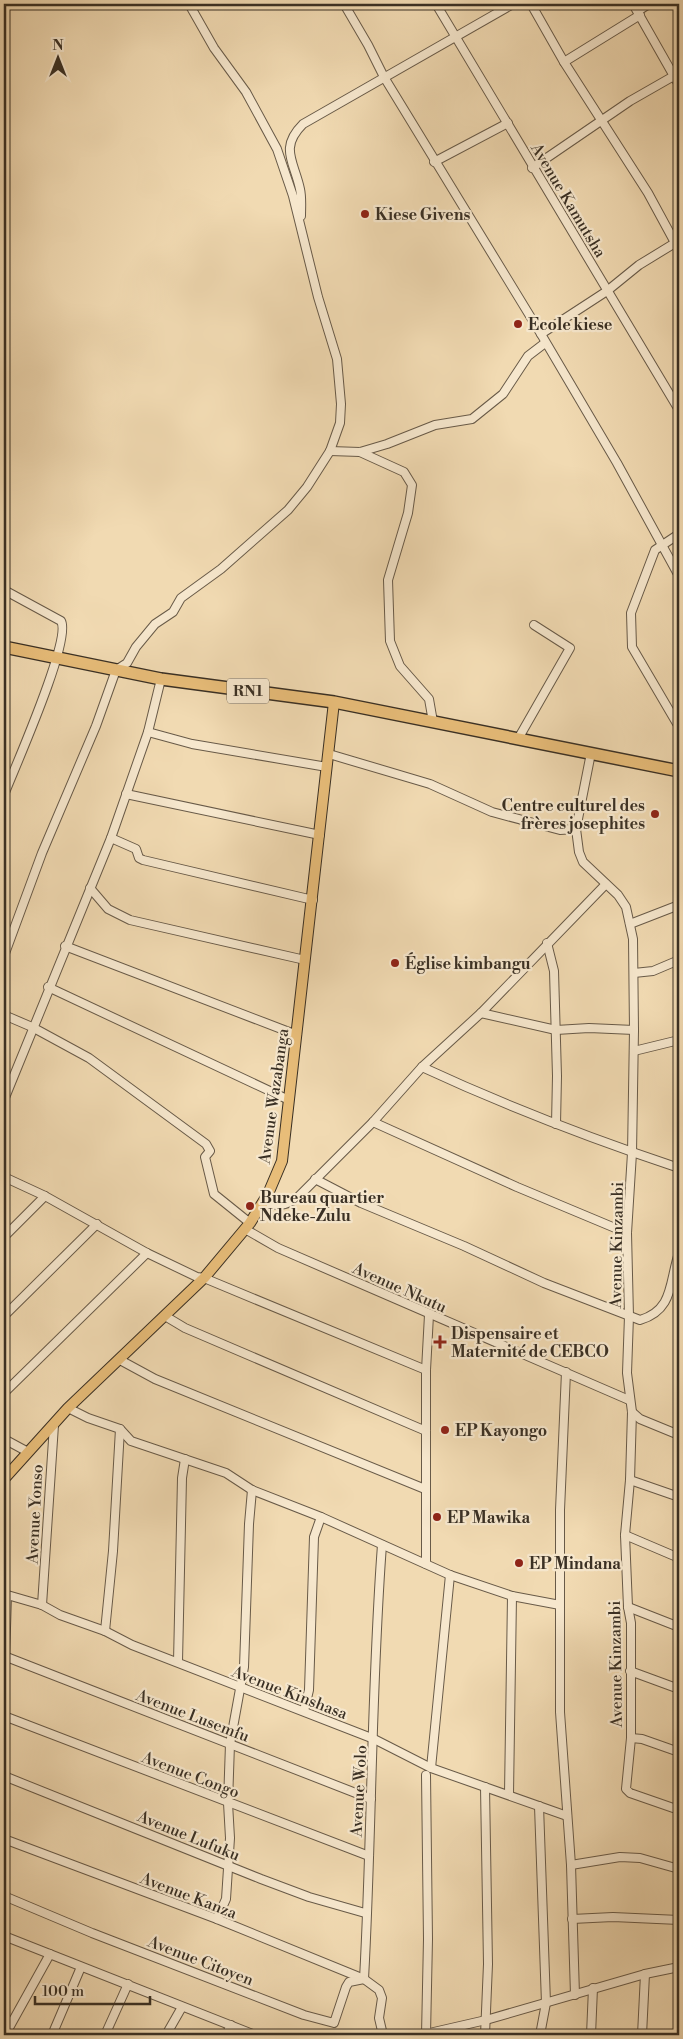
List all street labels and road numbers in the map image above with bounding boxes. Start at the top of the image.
street label: Avenue Kamutsha [526,139,611,262]
road number: RN1 [227,678,269,704]
street label: Avenue Wazabanga [254,1026,294,1166]
street label: Avenue Kinzambi [606,1181,628,1310]
street label: Avenue Nkutu [349,1258,450,1318]
street label: Avenue Yonso [22,1464,48,1565]
street label: Avenue Kinzambi [605,1600,627,1729]
street label: Avenue Kinshasa [228,1661,351,1724]
street label: Avenue Lusemfu [132,1685,252,1747]
street label: Avenue Wolo [347,1744,371,1839]
street label: Avenue Congo [138,1747,242,1803]
street label: Avenue Lufuku [134,1806,243,1866]
street label: Avenue Kanza [137,1868,241,1924]
street label: Avenue Citoyen [144,1931,257,1990]

